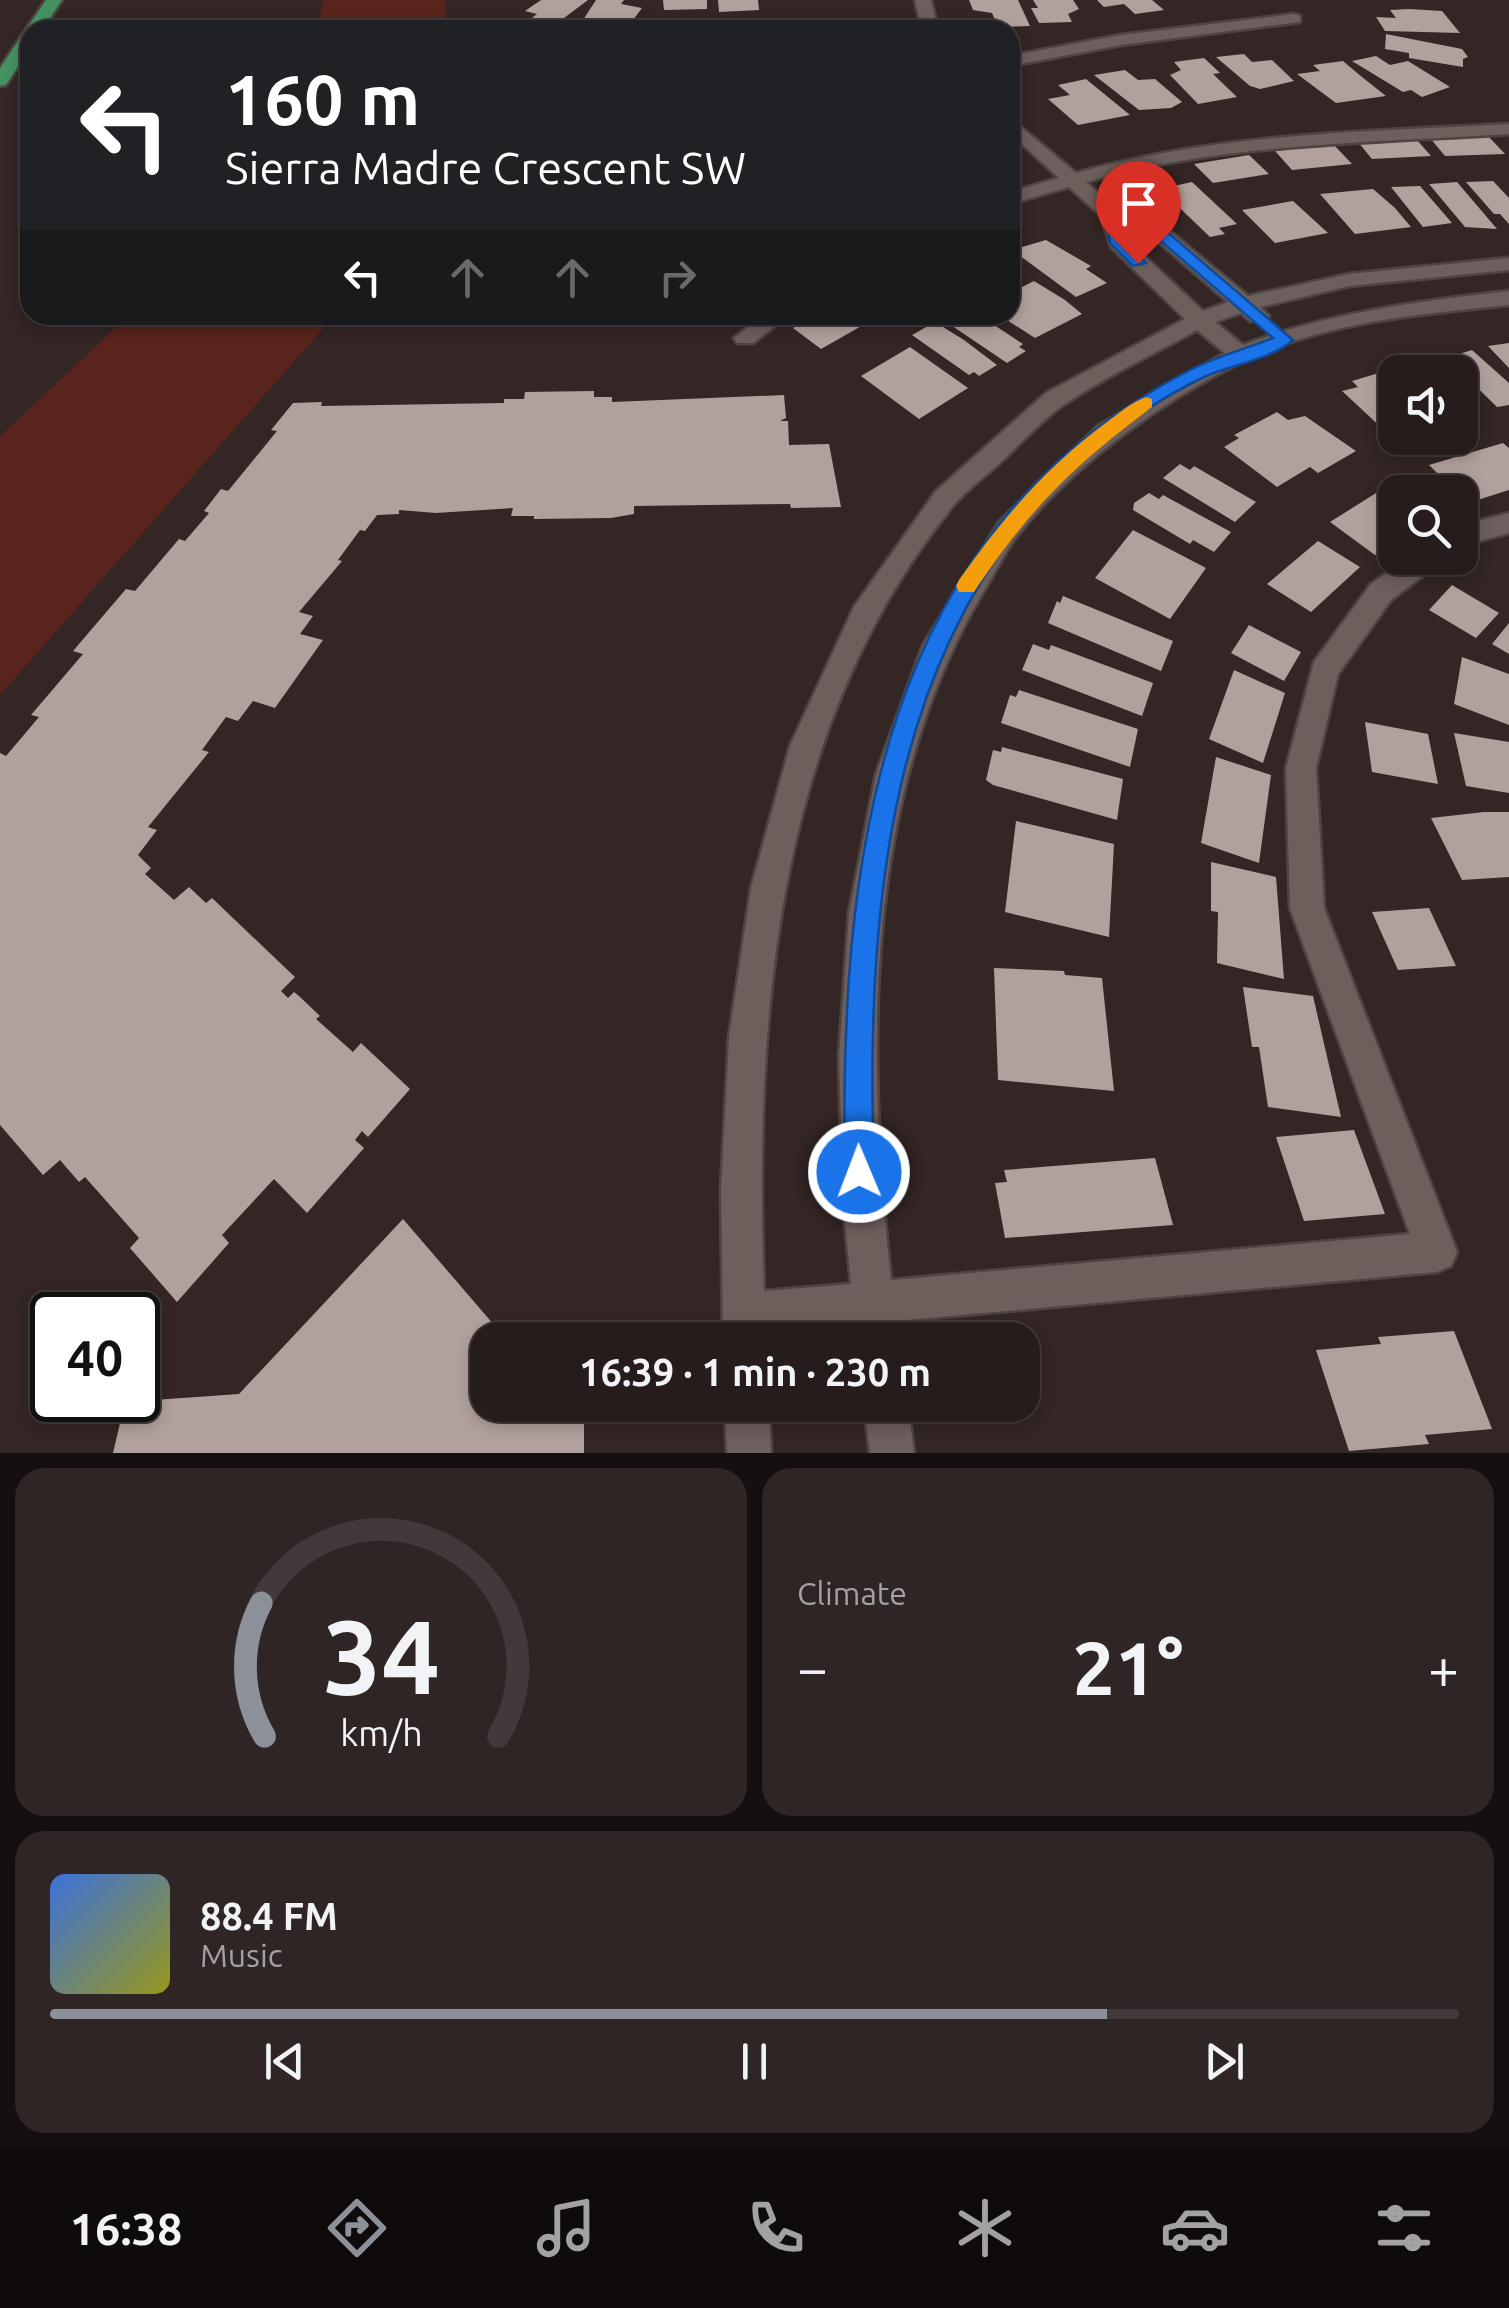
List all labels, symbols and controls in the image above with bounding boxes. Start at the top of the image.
icon: left [60,60,190,190]
text: 160 m [225,60,420,138]
text: Sierra Madre Crescent SW [225,142,746,193]
pin [1096,161,1181,264]
icon: arrive [1111,176,1166,231]
icon: left [335,250,390,305]
icon: ahead [440,250,495,305]
icon: ahead [545,250,600,305]
icon: right [650,250,705,305]
map controls [1378,355,1478,575]
button: sound [1378,355,1478,455]
button: search [1378,475,1478,575]
position arrow [807,1120,911,1224]
speed limit sign: 40 [30,1292,160,1422]
text: 16:39 · 1 min · 230 m [579,1351,931,1393]
text: Climate [797,1575,907,1611]
text: 34 [322,1597,440,1714]
text: 21° [1072,1625,1184,1709]
text: − [797,1637,828,1698]
text: + [1428,1637,1459,1698]
text: km/h [340,1713,422,1753]
text: 88.4 FM [200,1895,338,1937]
text: Music [200,1937,283,1973]
icon: previous [257,2034,312,2089]
icon: pause [727,2034,782,2089]
icon: next [1197,2034,1252,2089]
icon: directions [322,2193,392,2263]
icon: music [531,2193,601,2263]
icon: phone [741,2193,811,2263]
icon: climate [950,2193,1020,2263]
icon: car [1160,2193,1230,2263]
icon: filters [1369,2193,1439,2263]
text: 16:38 [70,2203,182,2254]

